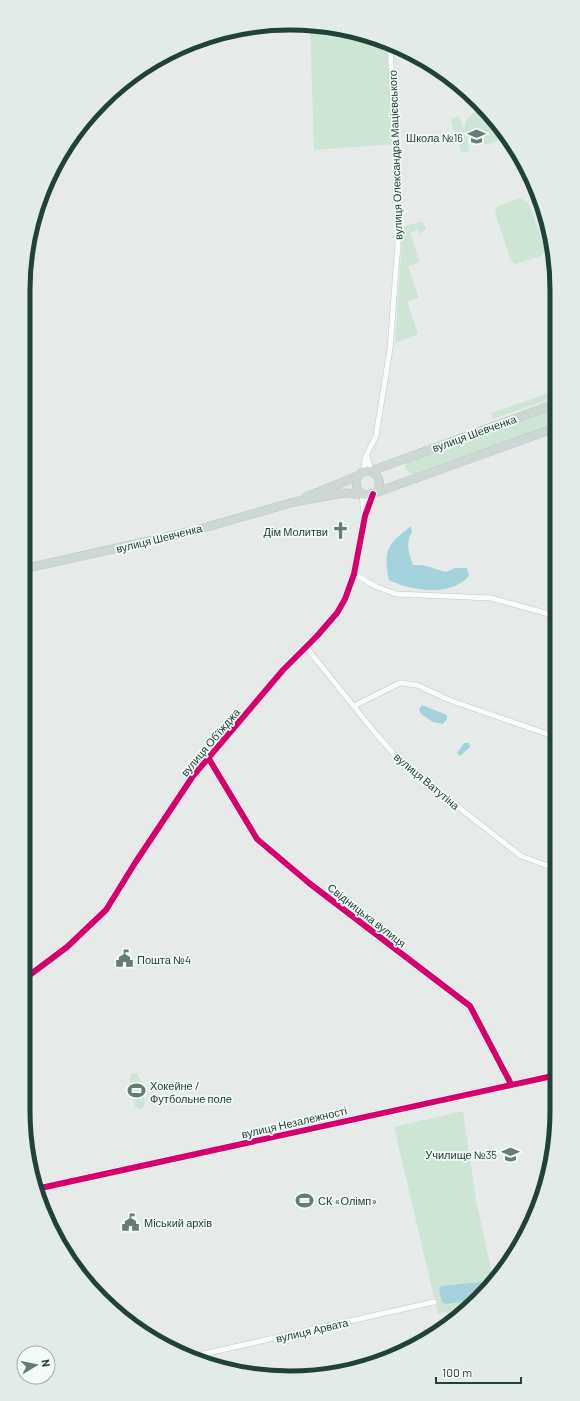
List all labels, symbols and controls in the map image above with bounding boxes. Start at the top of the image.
street label: вулиця Олександра Мацієвського [386,70,404,240]
school or university icon: Школа №16 [466,127,486,147]
place label: Школа №16 [406,131,463,144]
street label: вулиця Шевченка [430,411,519,454]
street label: вулиця Шевченка [114,521,204,555]
church icon: Дім Молитви [331,521,351,541]
place label: Дім Молитви [264,525,328,538]
street label: вулиця Обʼїжджа [178,705,243,779]
street label: вулиця Ватутіна [392,750,463,813]
street label: Свідницька вулиця [325,880,409,950]
public building icon: Пошта №4 [114,949,134,969]
place label: Пошта №4 [137,953,191,966]
place label: Хокейне / Футбольне поле [150,1079,232,1105]
sports icon: Хокейне / Футбольне поле [127,1081,147,1101]
street label: вулиця Незалежності [240,1104,348,1140]
school or university icon: Училище №35 [500,1144,520,1164]
place label: Училище №35 [425,1148,497,1161]
sports icon: СК «Олімп» [295,1190,315,1210]
place label: СК «Олімп» [318,1194,377,1207]
public building icon: Міський архів [121,1212,141,1232]
place label: Міський архів [144,1216,212,1229]
street label: вулиця Арвата [275,1315,350,1345]
north arrow [16,1345,56,1385]
text: N [39,1358,53,1368]
scale bar [436,1359,521,1385]
text: 100 m [442,1365,472,1379]

